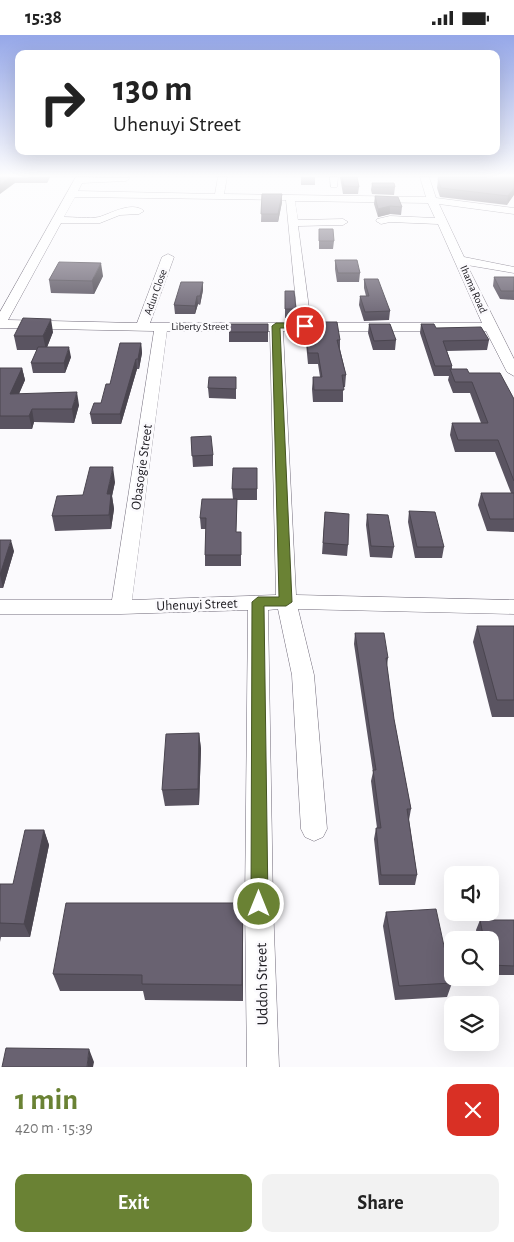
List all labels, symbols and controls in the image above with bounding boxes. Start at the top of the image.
text: 15:38 [25,8,62,27]
icon: right [30,70,95,135]
text: 130 m [113,72,192,107]
text: Uhenuyi Street [113,113,241,135]
street label: Ihama Road [458,264,489,315]
street label: Adun Close [142,268,169,317]
pin [284,305,326,347]
icon: arrive [291,312,319,340]
street label: Liberty Street [171,321,229,332]
street label: Obasogie Street [129,423,155,511]
street label: Uhenuyi Street [156,597,238,613]
map controls [444,866,499,1051]
button: sound [444,866,499,921]
position arrow [232,877,284,929]
button: search [444,931,499,986]
street label: Uddoh Street [253,943,271,1025]
button: layers [444,996,499,1051]
button: close [447,1084,499,1136]
text: 1 min [15,1085,78,1115]
text: 420 m · 15:39 [15,1120,93,1136]
button: Exit [15,1174,252,1232]
button: Share [262,1174,499,1232]

